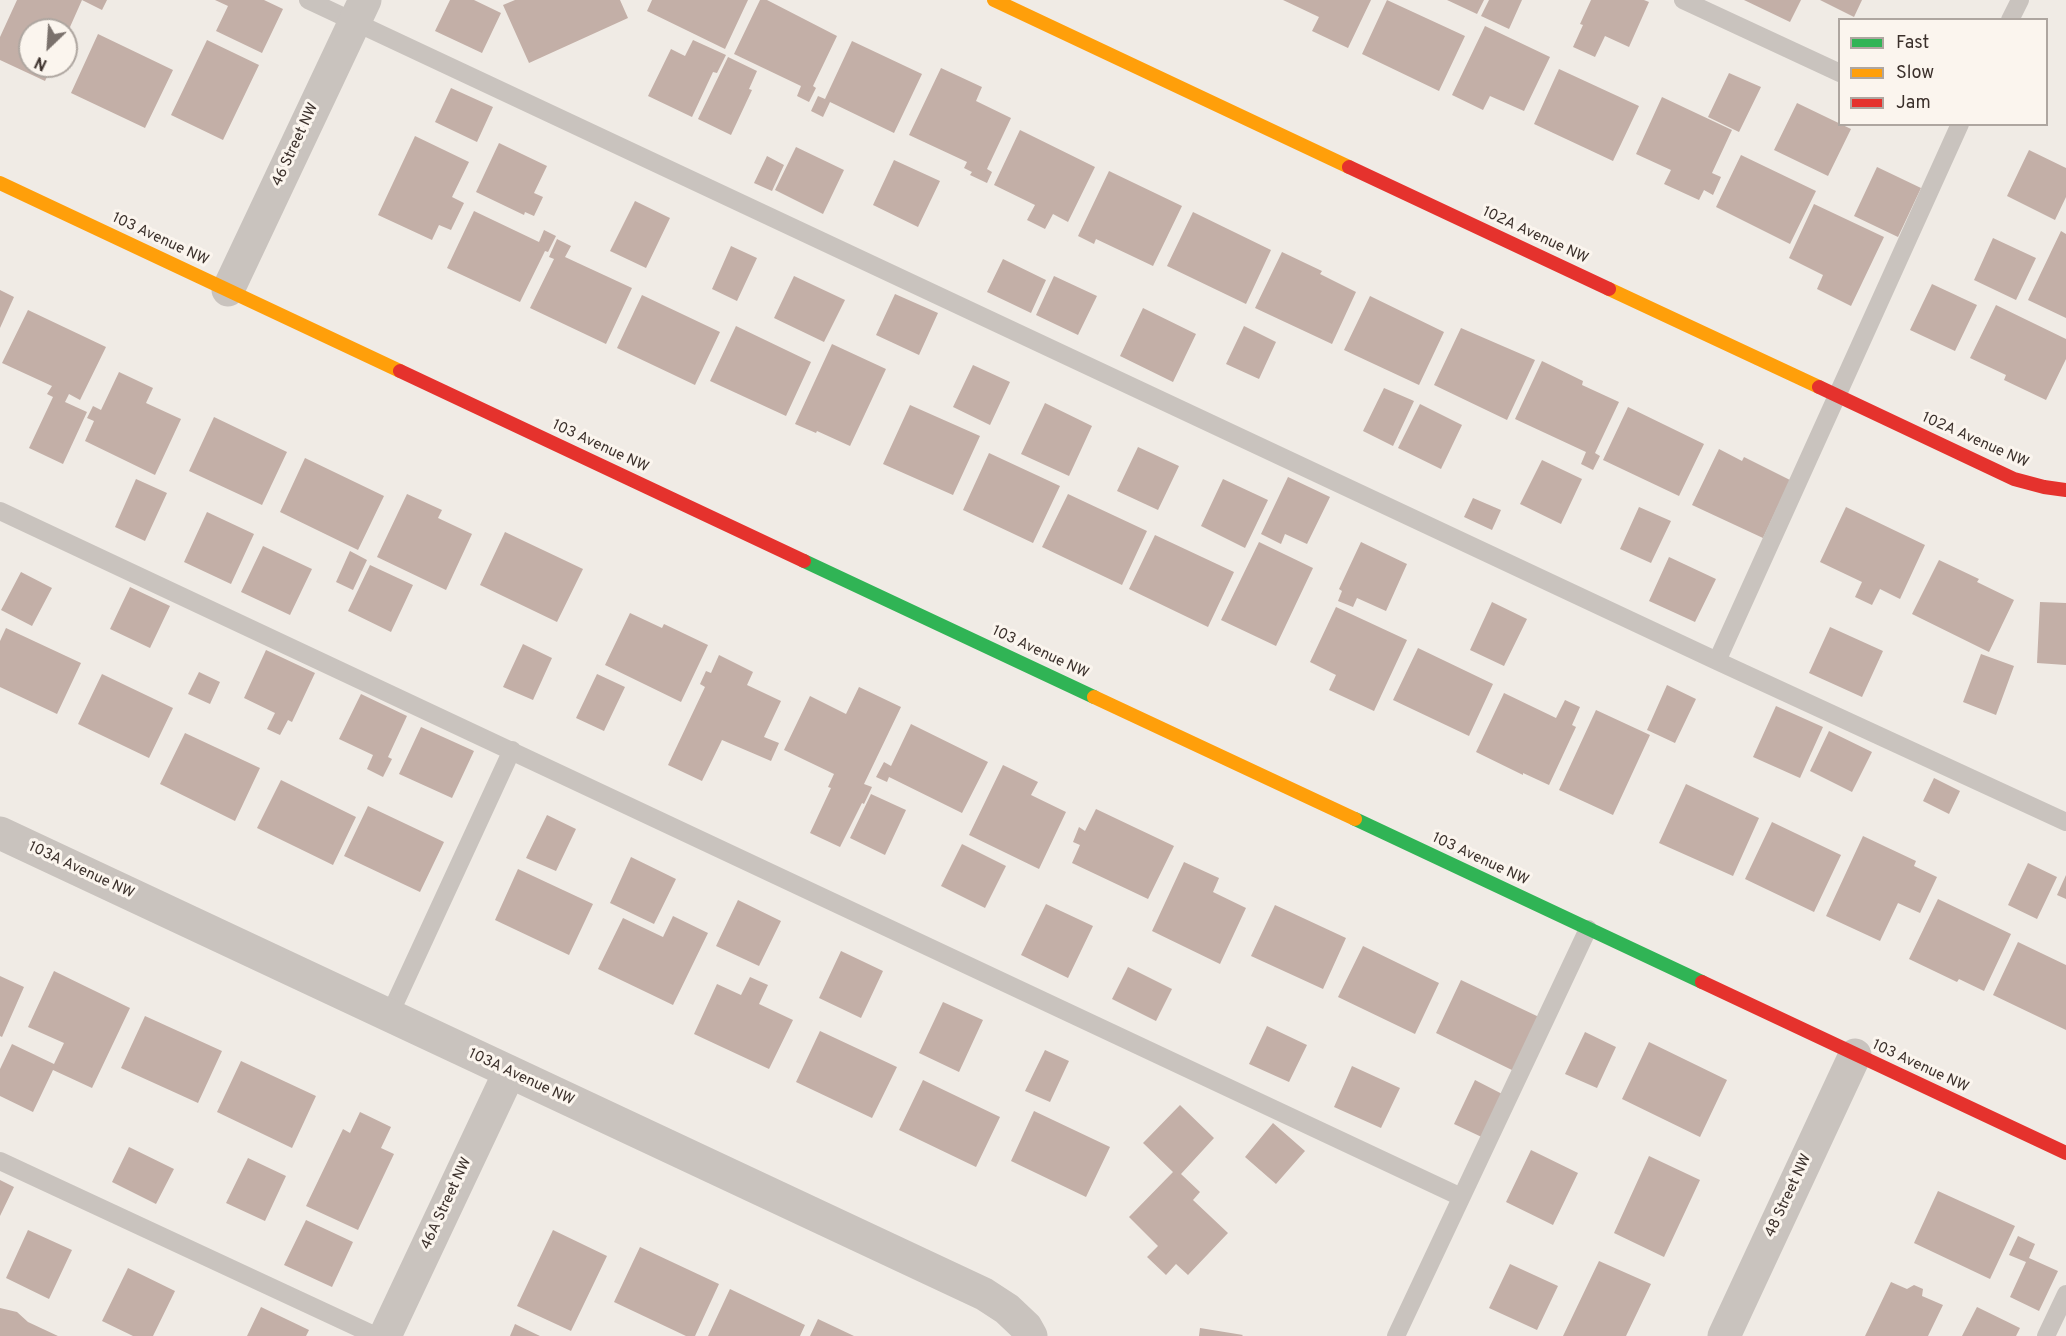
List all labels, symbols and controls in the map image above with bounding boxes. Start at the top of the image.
north arrow [18,18,78,78]
legend [1838,18,2048,126]
text: Fast [1896,32,1929,55]
text: N [32,51,51,74]
text: Slow [1896,62,1934,85]
text: Jam [1896,92,1931,115]
street label: 46 Street NW [269,101,323,189]
street label: 102A Avenue NW [1479,204,1591,268]
street label: 103 Avenue NW [109,210,211,270]
street label: 102A Avenue NW [1919,409,2031,473]
street label: 103 Avenue NW [549,417,651,477]
street label: 103 Avenue NW [989,623,1091,683]
street label: 103 Avenue NW [1429,830,1531,890]
street label: 103A Avenue NW [25,839,137,903]
street label: 103 Avenue NW [1869,1037,1971,1097]
street label: 103A Avenue NW [465,1046,577,1110]
street label: 48 Street NW [1762,1151,1816,1241]
street label: 46A Street NW [418,1155,476,1253]

